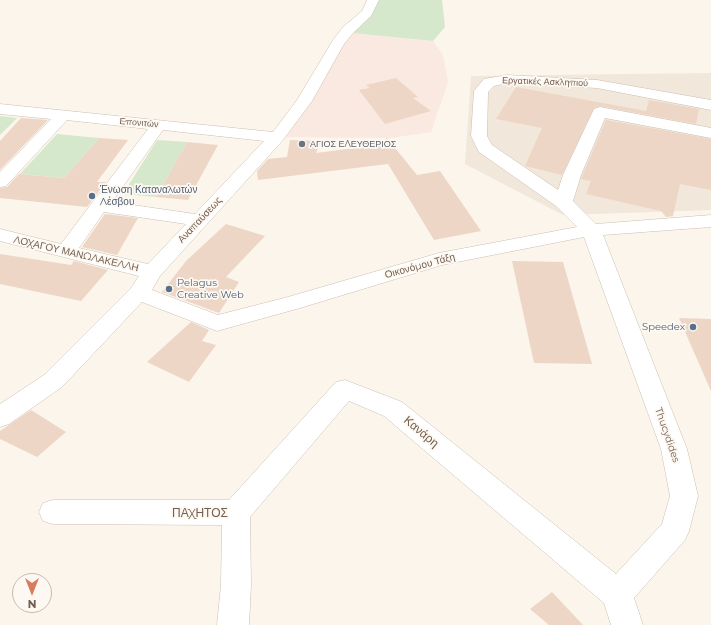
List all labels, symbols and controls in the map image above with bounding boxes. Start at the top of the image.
street label: Εργατικές Ασκληπιού [502,75,588,89]
street label: Επονιτών [119,116,159,130]
marker: ΑΓΙΟΣ ΕΛΕΥΘΕΡΙΟΣ [297,139,307,149]
place label: ΑΓΙΟΣ ΕΛΕΥΘΕΡΙΟΣ [310,139,396,149]
place label: Ένωση Καταναλωτών Λέσβου [100,184,197,208]
marker: Ένωση Καταναλωτών Λέσβου [87,191,97,201]
street label: Αναπαύσεως [175,194,225,246]
street label: ΛΟΧΑΓΟΥ ΜΑΝΩΛΑΚΕΛΛΗ [12,234,140,274]
street label: Οικονόμου Τάξη [384,251,456,281]
place label: Pelagus Creative Web [177,277,244,300]
marker: Pelagus Creative Web [164,284,174,294]
place label: Speedex [642,321,685,333]
marker: Speedex [688,322,698,332]
street label: Thucydides [652,406,682,464]
street label: Κανάρη [401,413,441,451]
street label: ΠΑΧΗΤΟΣ [172,506,228,520]
north arrow [12,573,52,613]
text: N [28,597,36,611]

